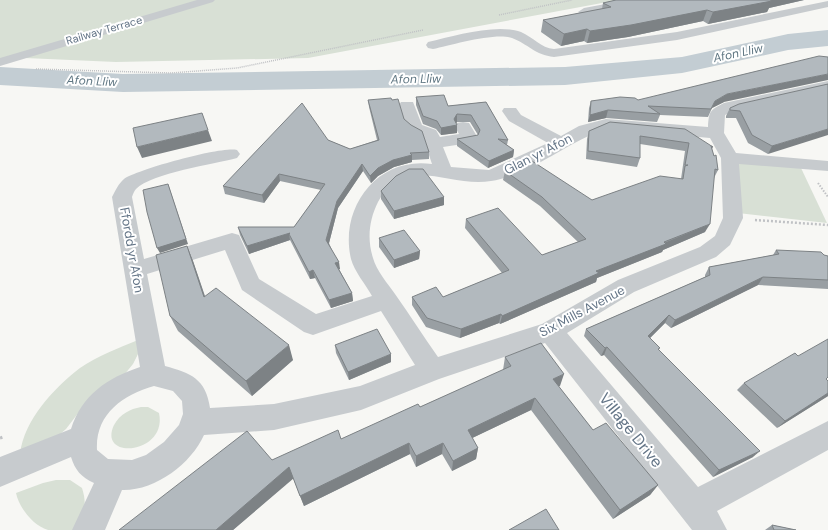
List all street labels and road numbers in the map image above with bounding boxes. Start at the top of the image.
street label: Railway Terrace [64,12,144,48]
street label: Glan yr Afon [501,130,575,178]
street label: Ffordd yr Afon [116,206,148,294]
street label: Six Mills Avenue [536,281,628,341]
street label: Village Drive [594,388,668,472]

